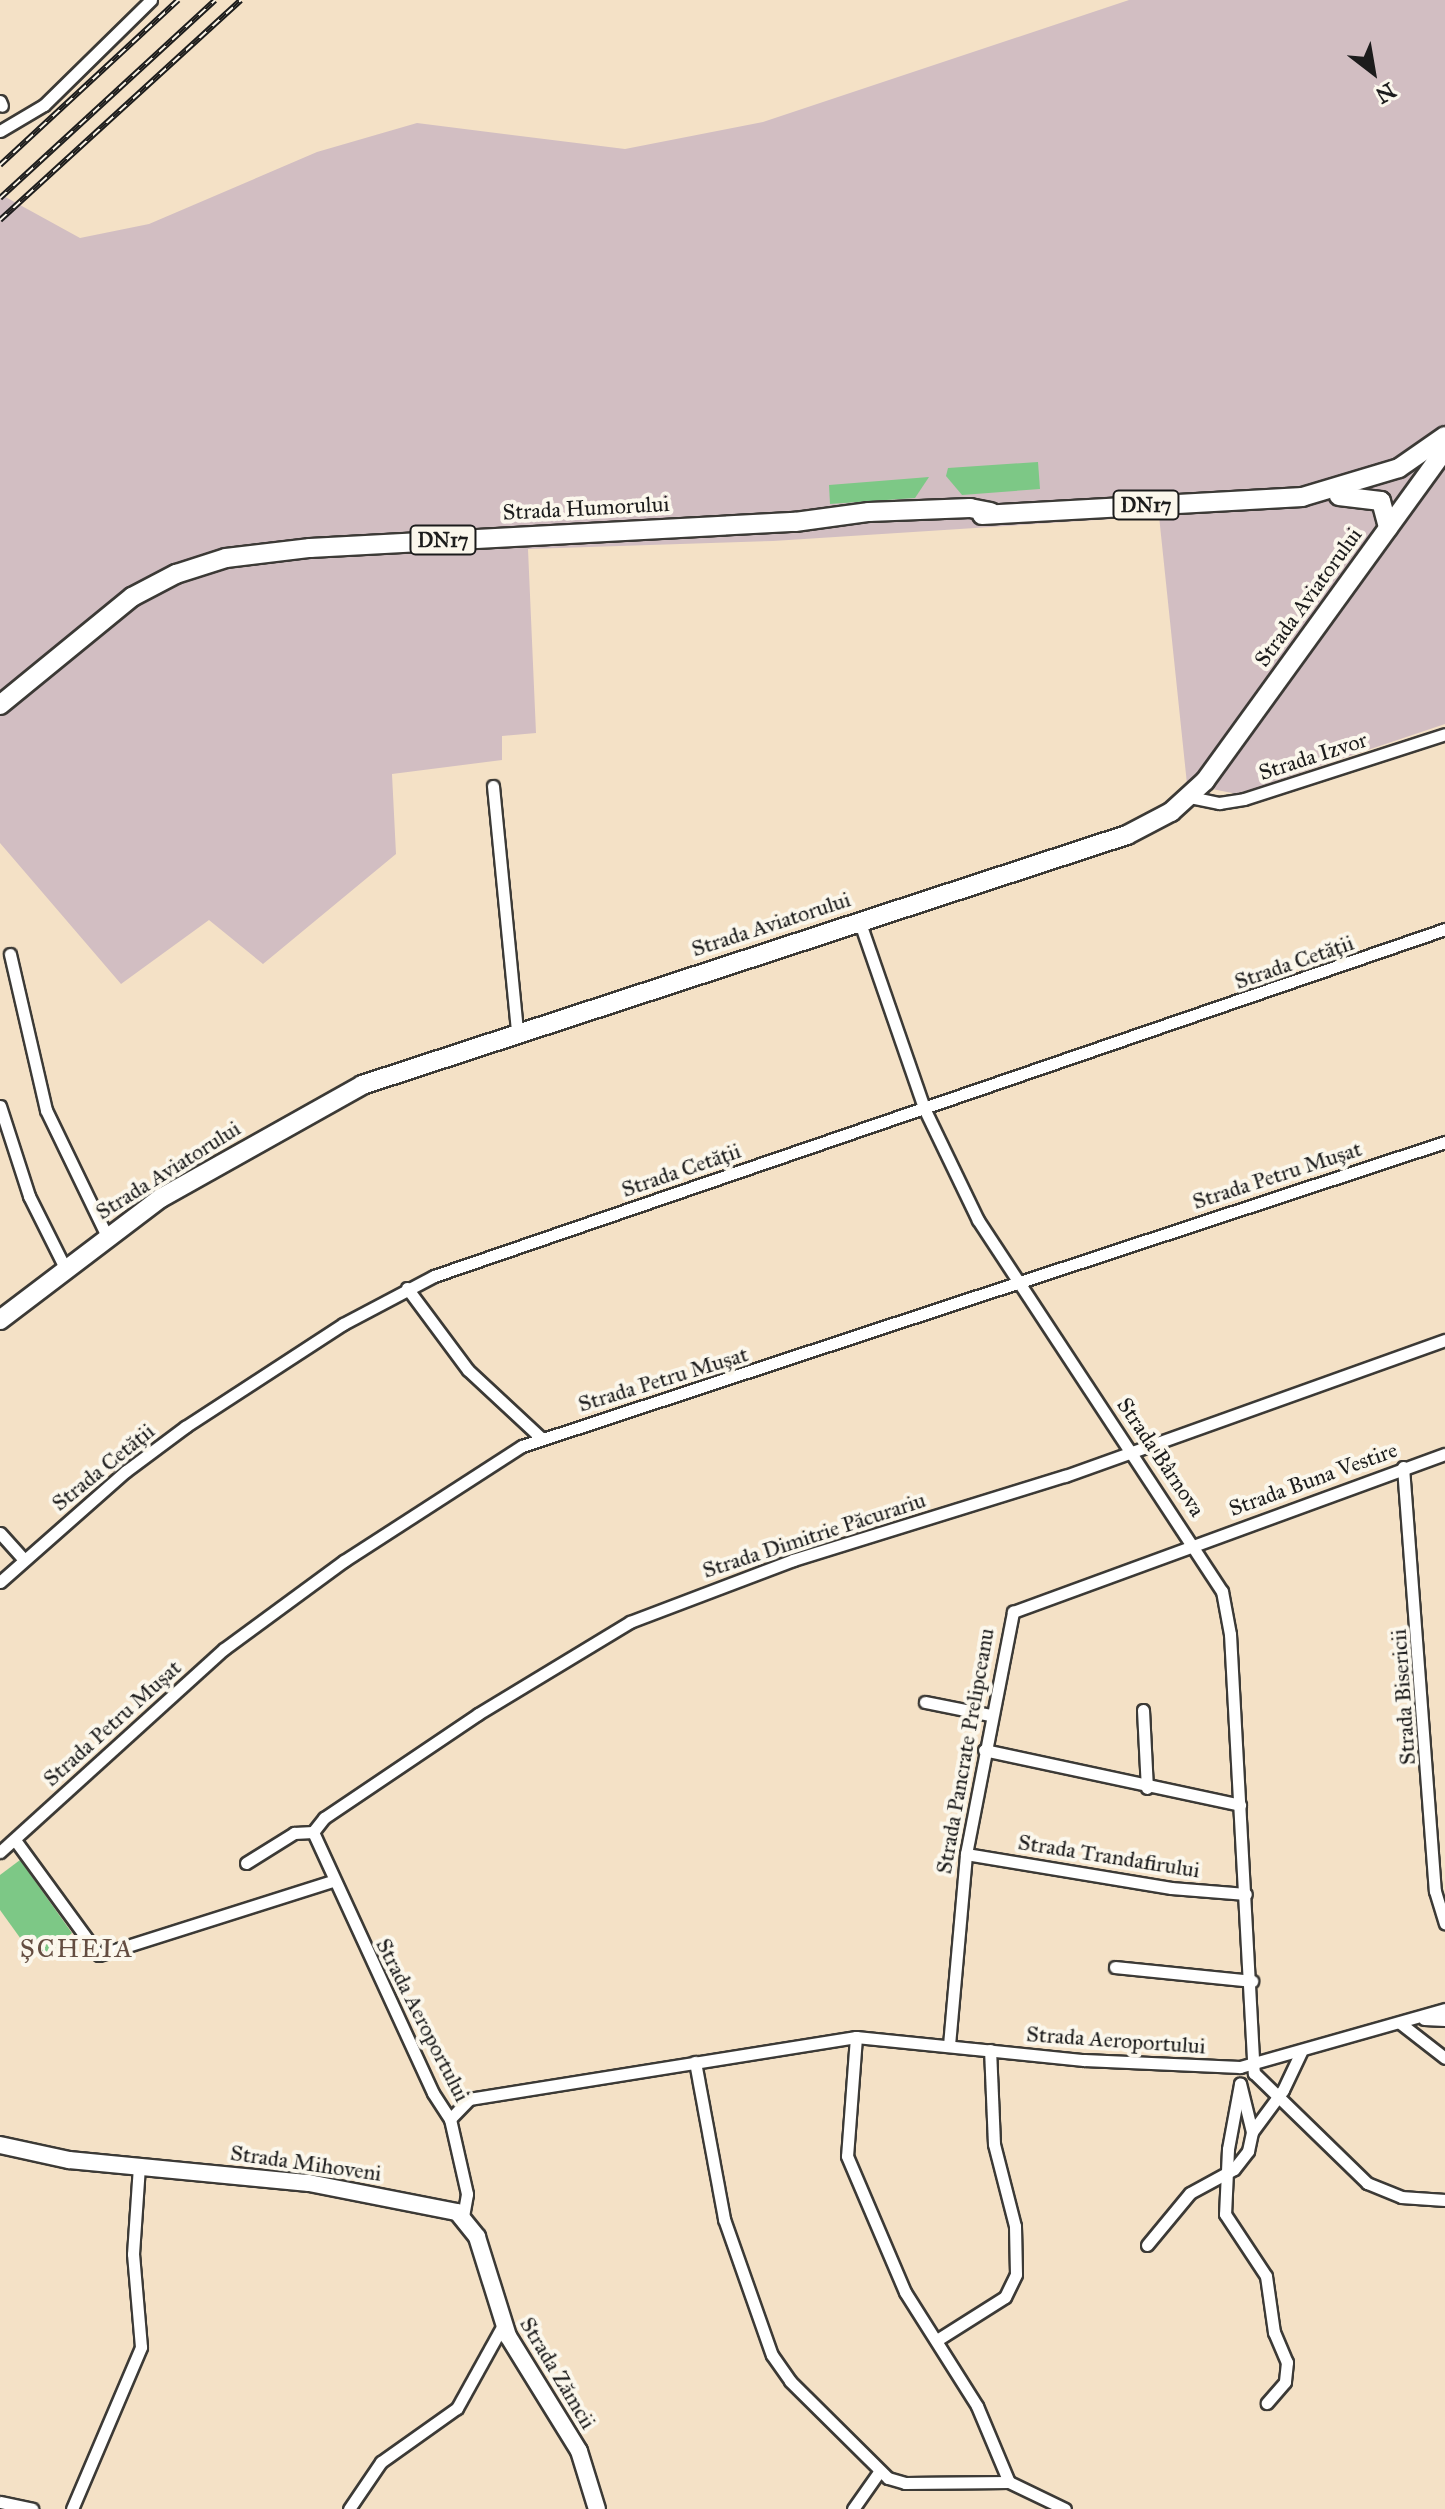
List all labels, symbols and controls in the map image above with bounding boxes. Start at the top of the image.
north arrow [1333,32,1413,112]
text: N [1371,77,1401,109]
road number: DN17 [1112,489,1180,521]
street label: Strada Humorului [502,490,670,526]
street label: Strada Aviatorului [1249,522,1367,672]
road number: DN17 [409,524,477,556]
street label: Strada Izvor [1255,726,1371,786]
street label: Strada Aviatorului [688,886,854,962]
street label: Strada Cetății [1231,929,1357,995]
street label: Strada Aviatorului [91,1115,245,1225]
street label: Strada Petru Mușat [1189,1135,1365,1215]
street label: Strada Cetății [618,1137,744,1203]
street label: Strada Petru Mușat [575,1341,751,1417]
street label: Strada Bârnova [1111,1392,1211,1522]
street label: Strada Cetății [46,1418,160,1516]
street label: Strada Buna Vestire [1225,1436,1401,1522]
street label: Strada Dimitrie Păcurariu [699,1486,929,1584]
street label: Strada Pancrate Prelipceanu [930,1626,1000,1876]
street label: Strada Bisericii [1385,1628,1421,1766]
street label: Strada Petru Mușat [38,1654,186,1792]
street label: Strada Trandafirului [1016,1829,1202,1883]
district label: ȘCHEIA [20,1933,134,1965]
street label: Strada Aeroportului [370,1934,476,2106]
street label: Strada Aeroportului [1025,2021,1207,2059]
street label: Strada Mihoveni [229,2139,383,2187]
street label: Strada Zămcii [514,2312,602,2434]

